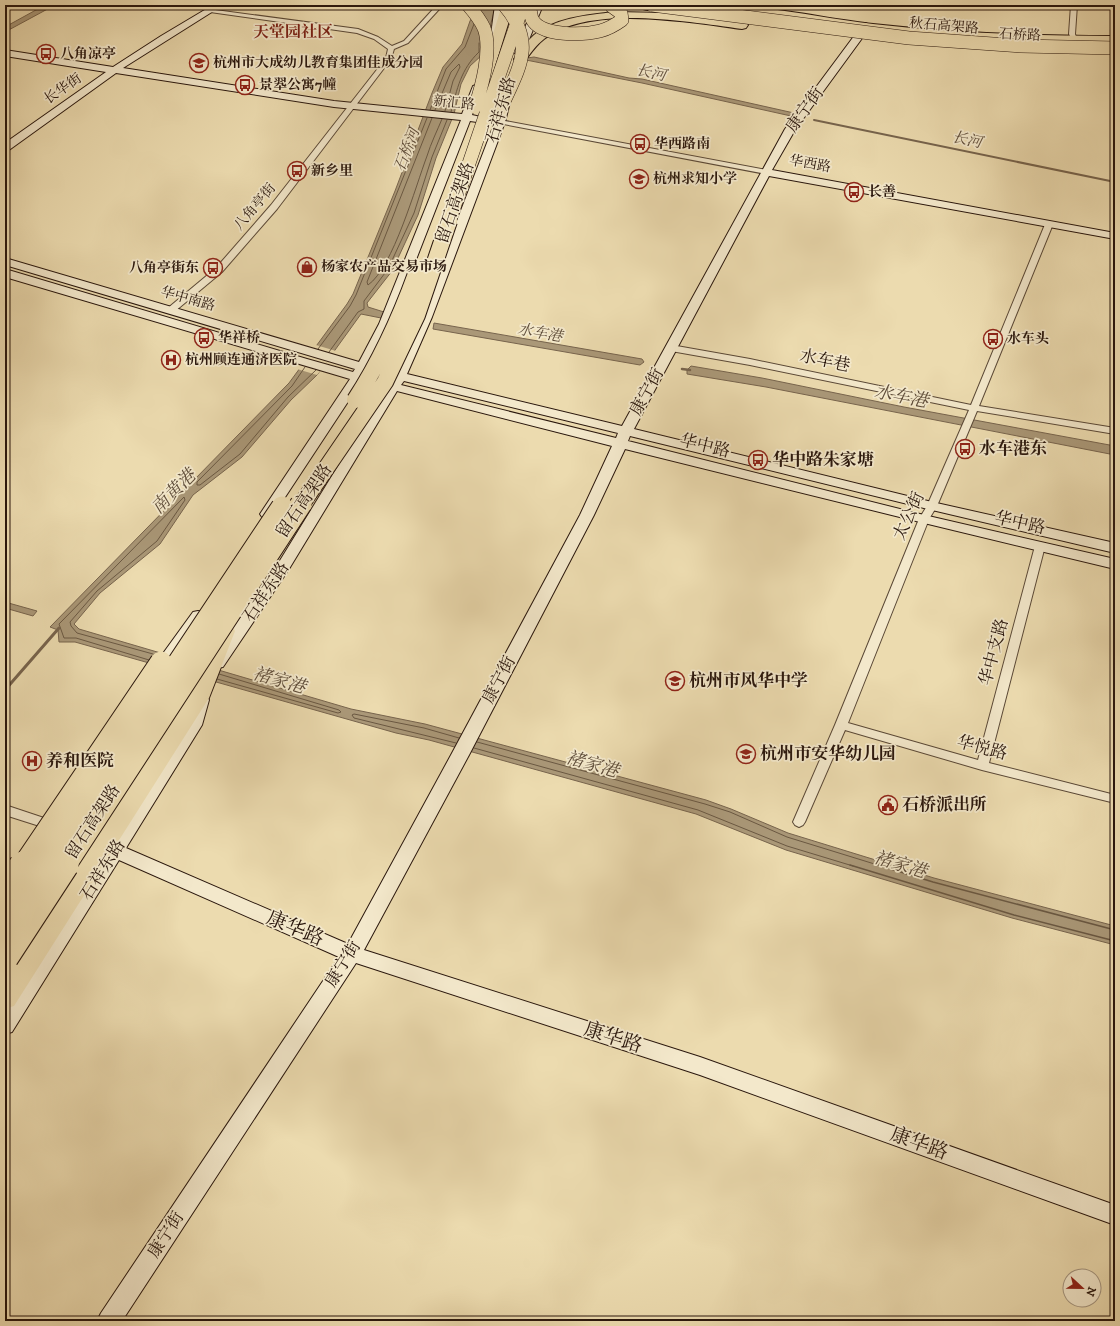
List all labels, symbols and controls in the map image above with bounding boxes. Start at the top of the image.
street label: 秋石高架路 [908,14,980,38]
district label: 天堂园社区 [253,22,333,42]
street label: 石桥路 [999,25,1041,45]
bus stop icon: 八角凉亭 [35,43,57,65]
place label: 八角凉亭 [60,45,116,63]
school or university icon: 杭州市大成幼儿教育集团佳成分园 [188,52,210,74]
place label: 杭州市大成幼儿教育集团佳成分园 [213,54,423,72]
water label: 长河 [634,61,671,86]
street label: 长华街 [41,70,85,108]
bus stop icon: 景翆公寓7幢 [234,74,256,96]
street label: 石祥东路 [481,74,521,146]
place label: 景翆公寓7幢 [259,76,336,94]
street label: 康宁街 [781,83,829,137]
street label: 新汇路 [432,92,476,114]
water label: 石桥河 [390,123,425,174]
water label: 长河 [950,128,987,153]
bus stop icon: 华西路南 [629,133,651,155]
place label: 华西路南 [654,135,710,153]
street label: 华西路 [788,151,832,177]
street label: 留石高架路 [431,159,479,247]
bus stop icon: 新乡里 [286,160,308,182]
place label: 新乡里 [311,162,353,180]
school or university icon: 杭州求知小学 [628,168,650,190]
place label: 杭州求知小学 [653,170,737,188]
street label: 八角亭街 [230,180,280,234]
bus stop icon: 长善 [843,181,865,203]
place label: 长善 [868,183,896,201]
shop icon: 杨家农产品交易市场 [296,256,318,278]
bus stop icon: 八角亭街东 [202,257,224,279]
place label: 杨家农产品交易市场 [321,258,447,276]
place label: 八角亭街东 [129,259,199,277]
street label: 华中南路 [159,283,217,315]
water label: 水车港 [516,320,566,347]
bus stop icon: 华祥桥 [193,327,215,349]
bus stop icon: 水车头 [982,328,1004,350]
place label: 华祥桥 [218,329,260,347]
place label: 水车头 [1007,330,1049,348]
street label: 水车巷 [798,345,852,377]
hospital icon: 杭州顾连通济医院 [160,349,182,371]
place label: 杭州顾连通济医院 [185,351,297,369]
street label: 康宁街 [625,364,669,420]
water label: 水车港 [872,381,932,413]
street label: 华中路 [678,429,732,463]
bus stop icon: 水车港东 [954,438,976,460]
place label: 水车港东 [979,438,1047,460]
bus stop icon: 华中路朱家塘 [747,449,769,471]
place label: 华中路朱家塘 [772,449,874,471]
street label: 留石高架路 [271,460,337,542]
water label: 南黄港 [147,464,202,519]
street label: 太公街 [888,488,930,544]
street label: 华中路 [993,507,1047,539]
street label: 石祥东路 [238,558,294,626]
street label: 华中支路 [975,616,1013,688]
street label: 康宁街 [477,652,521,708]
water label: 褚家港 [250,663,310,700]
school or university icon: 杭州市风华中学 [664,670,686,692]
place label: 杭州市风华中学 [689,670,808,692]
street label: 华悦路 [955,731,1009,765]
school or university icon: 杭州市安华幼儿园 [735,743,757,765]
place label: 杭州市安华幼儿园 [760,743,896,765]
water label: 褚家港 [563,747,623,784]
hospital icon: 养和医院 [21,750,43,772]
place label: 养和医院 [46,750,114,772]
street label: 留石高架路 [61,780,125,864]
public building icon: 石桥派出所 [877,794,899,816]
place label: 石桥派出所 [902,794,987,816]
street label: 石祥东路 [76,835,130,905]
water label: 褚家港 [871,847,931,884]
street label: 康华路 [263,906,327,952]
street label: 康宁街 [320,937,366,991]
street label: 康华路 [581,1017,645,1059]
street label: 康华路 [887,1122,951,1166]
street label: 康宁街 [143,1208,189,1262]
north arrow [1062,1268,1102,1308]
text: N [1082,1285,1099,1298]

